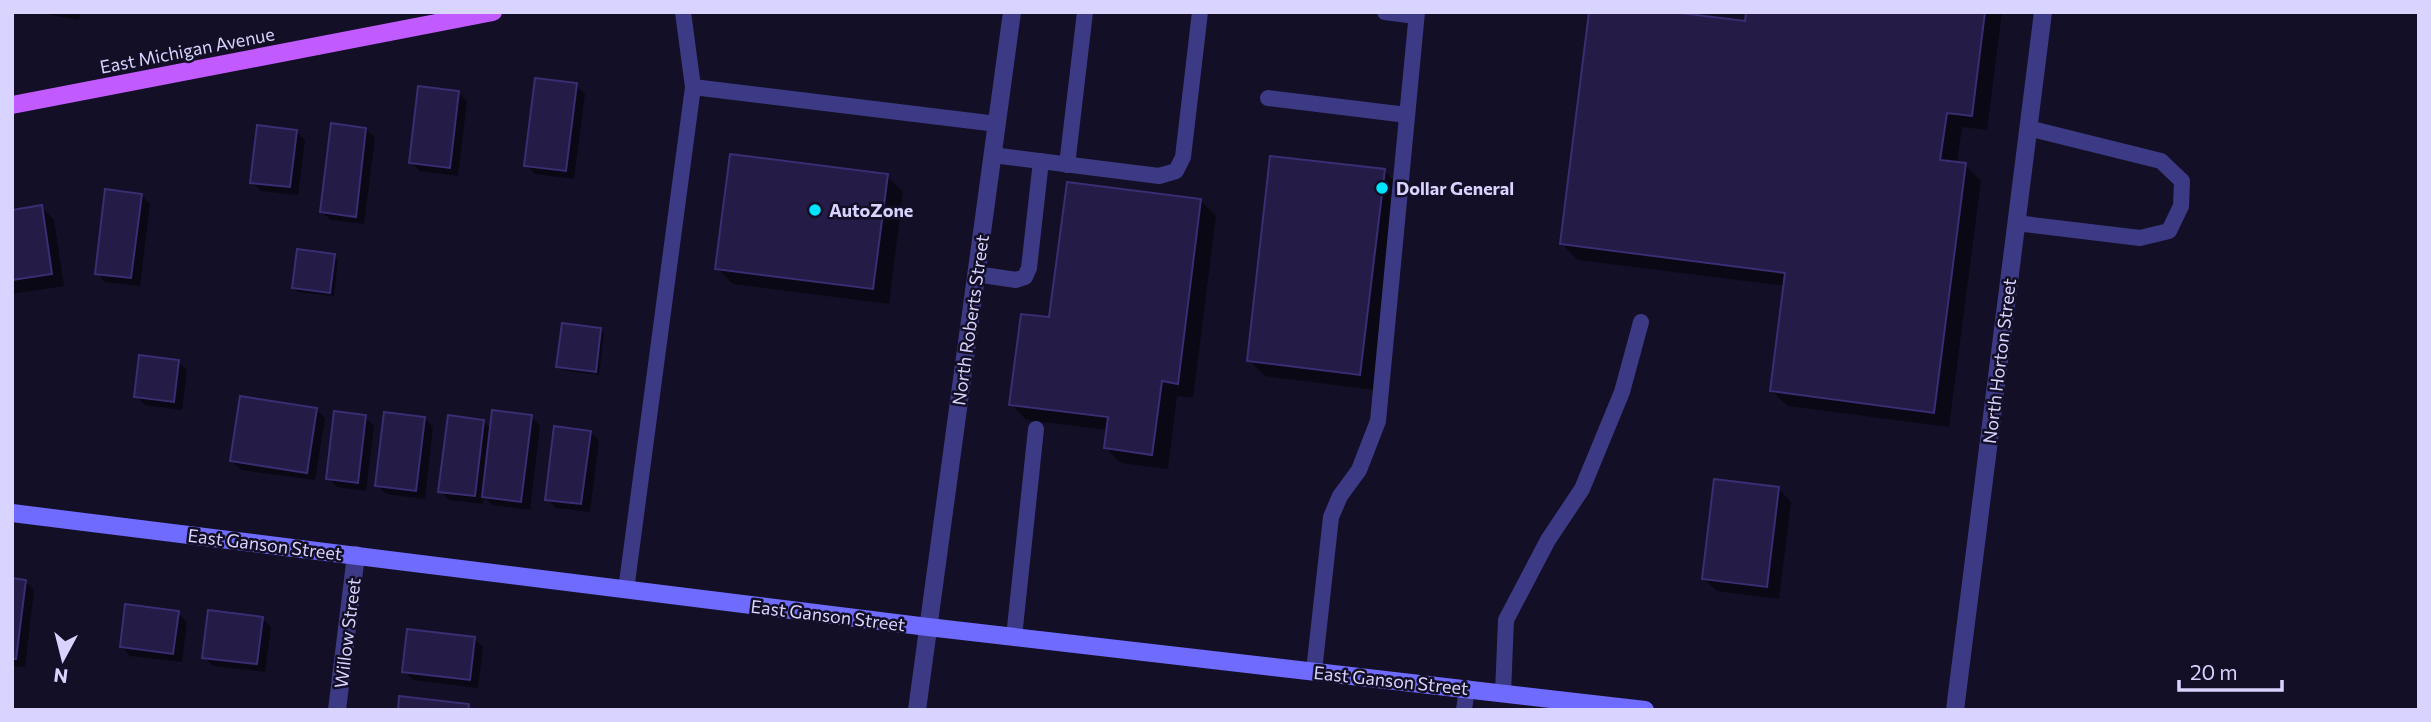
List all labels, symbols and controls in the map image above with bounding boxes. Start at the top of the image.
street label: East Michigan Avenue [98,22,276,78]
place label: Dollar General [1396,177,1514,199]
marker: Dollar General [1374,180,1390,196]
place label: AutoZone [829,199,913,221]
marker: AutoZone [807,202,823,218]
street label: North Roberts Street [947,233,993,407]
street label: North Horton Street [1978,277,2020,445]
street label: East Ganson Street [186,524,344,564]
street label: Willow Street [329,576,365,690]
street label: East Ganson Street [749,595,907,635]
north arrow [28,624,98,694]
scale bar [2179,648,2282,692]
text: 20 m [2190,659,2238,684]
street label: East Ganson Street [1312,661,1470,699]
text: N [52,664,69,689]

